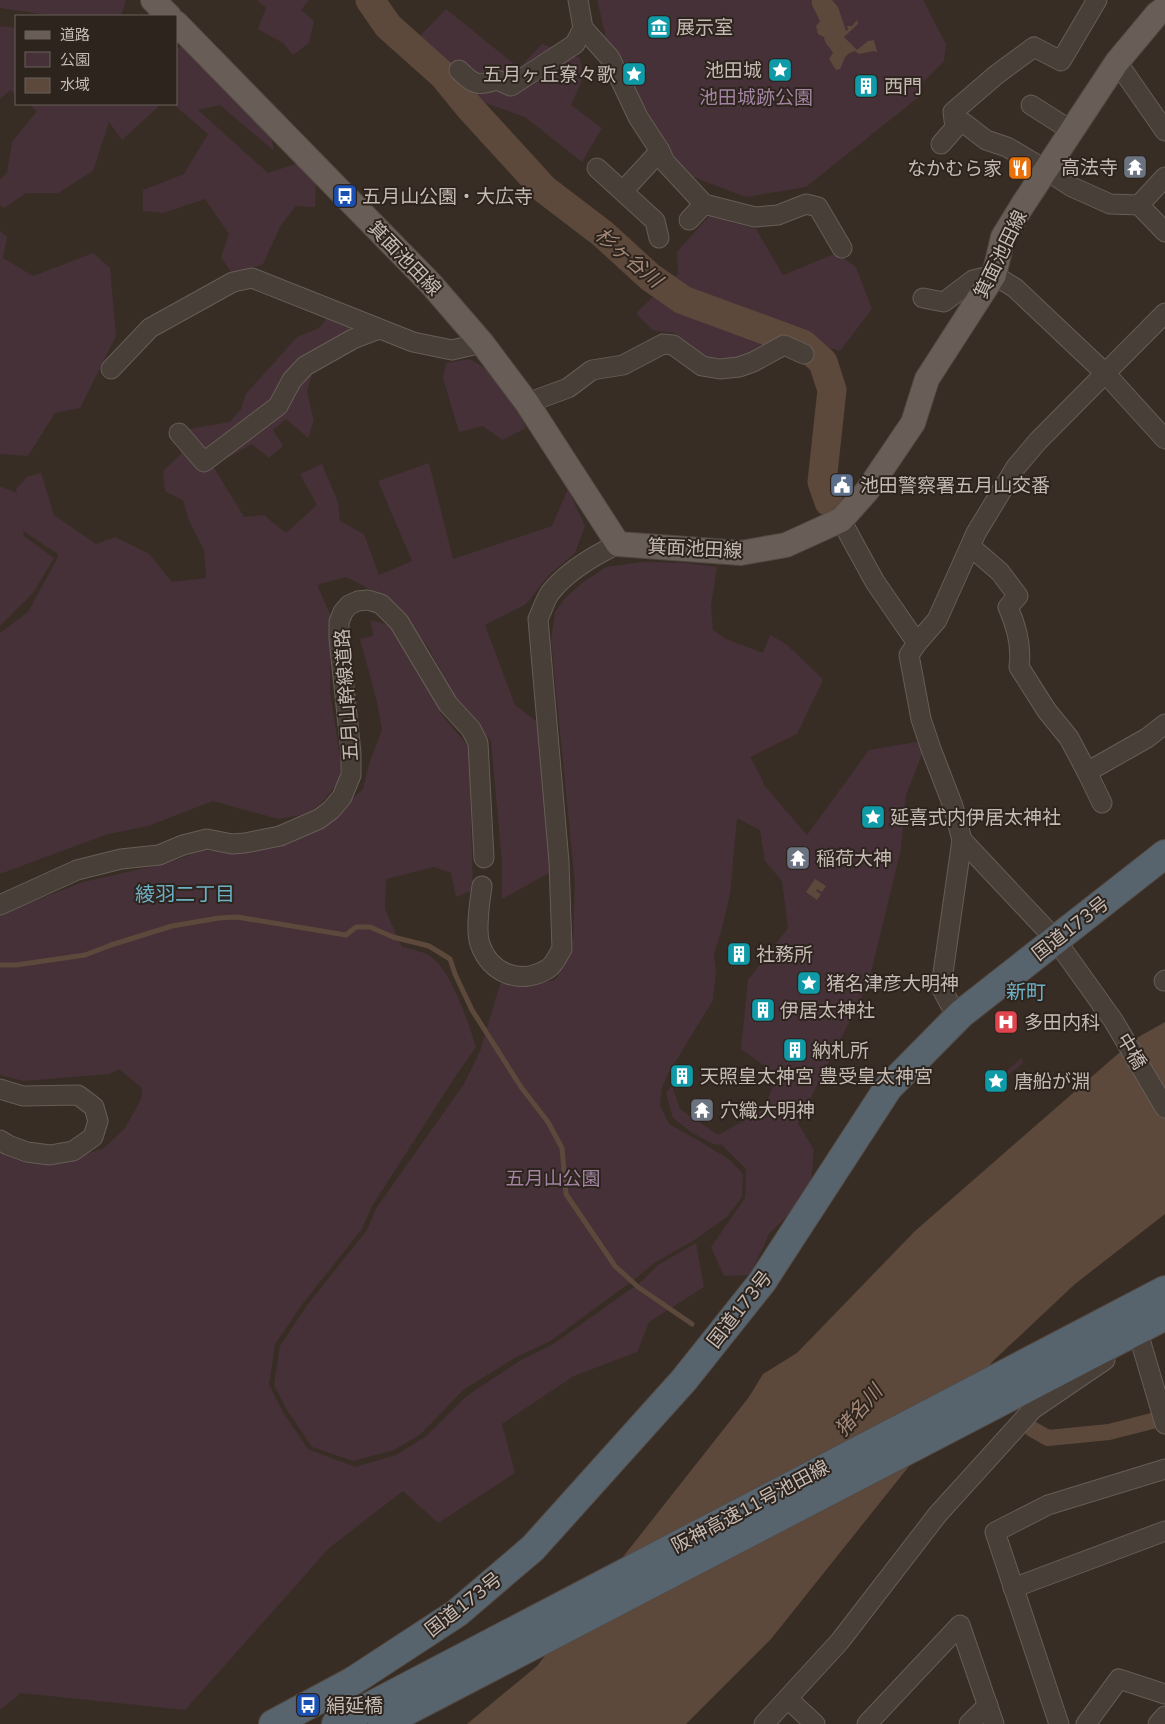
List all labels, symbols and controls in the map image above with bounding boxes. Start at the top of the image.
museum icon: 展示室 [646,14,672,40]
legend [15,15,178,105]
place label: 展示室 [676,15,733,39]
text: 道路 [60,25,90,44]
text: 公園 [60,50,90,69]
place icon: 池田城 [767,57,793,83]
place label: 池田城 [705,58,762,82]
place icon: 五月ヶ丘寮々歌 [621,61,647,87]
place label: 五月ヶ丘寮々歌 [483,62,616,86]
building icon: 西門 [853,73,879,99]
place label: 西門 [884,74,922,98]
text: 水域 [60,75,90,94]
park label: 池田城跡公園 [699,85,813,109]
temple icon: 高法寺 [1122,154,1148,180]
restaurant icon: なかむら家 [1007,155,1033,181]
place label: 高法寺 [1061,155,1118,179]
place label: なかむら家 [907,156,1002,180]
bus stop icon: 五月山公園・大広寺 [332,183,358,209]
place label: 五月山公園・大広寺 [362,184,533,208]
street label: 箕面池田線 [968,206,1032,302]
street label: 箕面池田線 [363,215,447,301]
water label: 杉ヶ谷川 [590,222,669,294]
public building icon: 池田警察署五月山交番 [829,472,855,498]
place label: 池田警察署五月山交番 [860,473,1050,497]
street label: 箕面池田線 [647,534,743,562]
street label: 五月山幹線道路 [329,628,363,762]
place icon: 延喜式内伊居太神社 [860,804,886,830]
place label: 延喜式内伊居太神社 [890,805,1061,829]
temple icon: 稲荷大神 [785,845,811,871]
place label: 稲荷大神 [816,846,892,870]
district label: 綾羽二丁目 [135,881,235,906]
street label: 国道173号 [1027,890,1113,966]
building icon: 社務所 [726,941,752,967]
place label: 社務所 [756,942,813,966]
place icon: 猪名津彦大明神 [796,970,822,996]
place label: 猪名津彦大明神 [826,971,959,995]
district label: 新町 [1006,979,1046,1004]
building icon: 伊居太神社 [750,997,776,1023]
place label: 伊居太神社 [780,998,875,1022]
hospital icon: 多田内科 [993,1009,1019,1035]
place label: 多田内科 [1024,1010,1100,1034]
street label: 中橋 [1112,1029,1152,1073]
building icon: 納札所 [782,1037,808,1063]
place label: 納札所 [812,1038,869,1062]
building icon: 天照皇太神宮 豊受皇太神宮 [669,1063,695,1089]
place label: 天照皇太神宮 豊受皇太神宮 [700,1064,933,1088]
place icon: 唐船が淵 [983,1068,1009,1094]
place label: 唐船が淵 [1014,1069,1090,1093]
temple icon: 穴織大明神 [689,1097,715,1123]
place label: 穴織大明神 [720,1098,815,1122]
park label: 五月山公園 [505,1166,601,1190]
street label: 国道173号 [701,1266,777,1352]
water label: 猪名川 [829,1378,888,1441]
street label: 阪神高速11号池田線 [667,1454,833,1558]
street label: 国道173号 [420,1566,506,1642]
bus stop icon: 絹延橋 [295,1692,321,1718]
place label: 絹延橋 [326,1693,383,1717]

